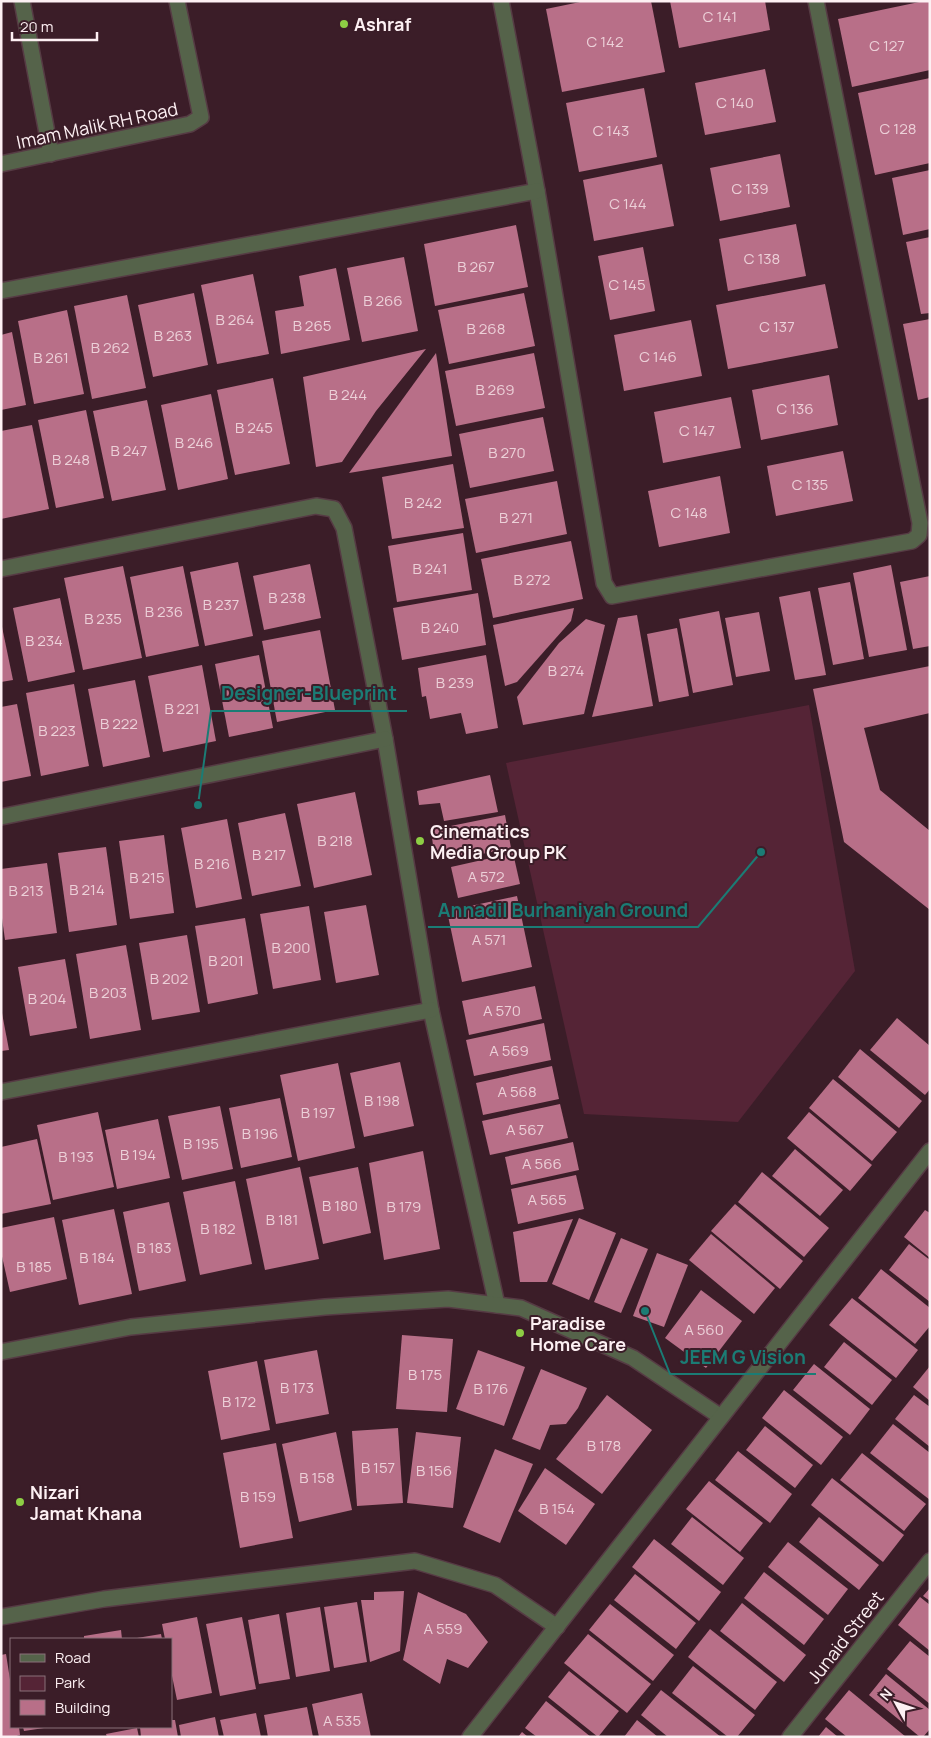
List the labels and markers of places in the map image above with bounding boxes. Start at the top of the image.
place label: Ashraf [354,12,411,36]
marker: Ashraf [338,18,350,30]
callout: Designer-Blueprint [211,677,407,711]
place label: Cinematics Media Group PK [430,819,567,864]
marker: Cinematics Media Group PK [414,835,426,847]
callout: Annadil Burhaniyah Ground [428,893,698,927]
place label: Paradise Home Care [530,1311,626,1356]
marker: Paradise Home Care [514,1327,526,1339]
callout: JEEM G Vision [670,1340,816,1374]
place label: Nizari Jamat Khana [30,1480,142,1525]
marker: Nizari Jamat Khana [14,1496,26,1508]

